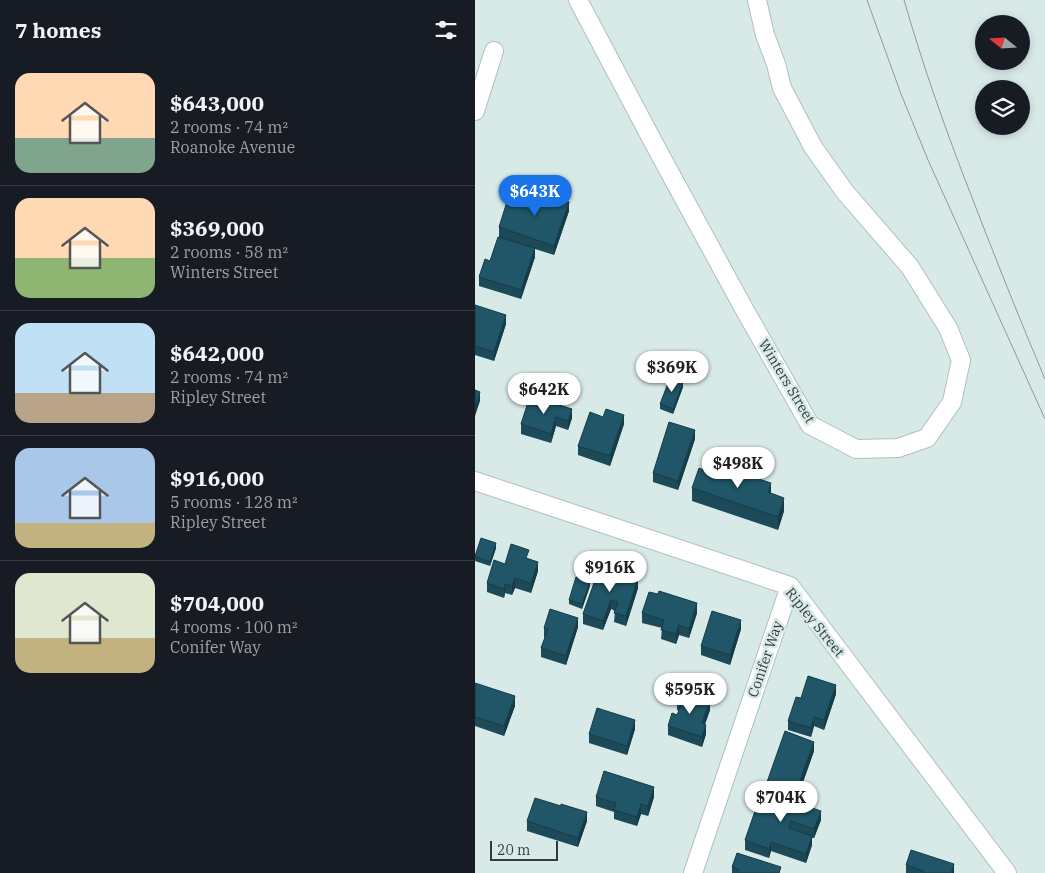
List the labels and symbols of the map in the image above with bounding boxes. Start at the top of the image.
north arrow [975,15,1030,70]
pin: $643K [500,174,570,217]
street label: Winters Street [755,336,819,426]
pin: $369K [637,350,707,393]
pin: $642K [509,372,579,415]
pin: $498K [703,446,773,489]
pin: $916K [575,550,645,593]
street label: Ripley Street [782,584,848,660]
street label: Conifer Way [744,618,787,700]
pin: $595K [655,672,725,715]
pin: $704K [746,780,816,823]
scale bar [490,838,557,861]

